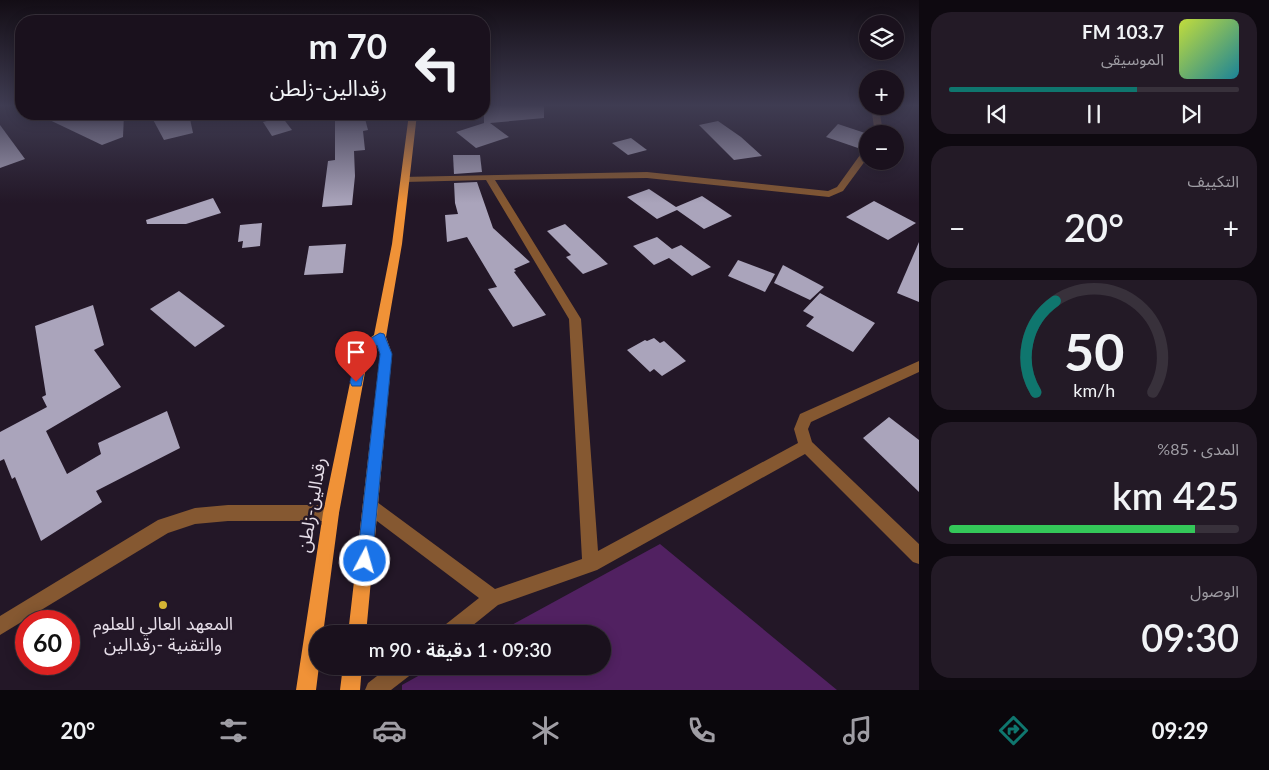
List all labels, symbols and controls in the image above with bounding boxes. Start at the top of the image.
map controls [859,15,904,170]
button: layers [859,15,904,60]
text: 103.7 FM [1082,20,1164,43]
text: 70 m [309,24,387,66]
icon: left [405,35,470,100]
text: الموسيقى [1101,49,1164,68]
button: + [859,70,904,115]
text: رقدالين-زلطن [270,74,387,101]
icon: previous [983,100,1011,128]
icon: pause [1080,100,1108,128]
icon: next [1177,100,1205,128]
button: − [859,125,904,170]
text: التكييف [1187,171,1239,190]
text: 20° [1064,204,1124,250]
text: − [949,211,965,245]
text: + [1223,211,1239,245]
text: 50 [1064,320,1124,382]
pin [335,331,377,382]
icon: arrive [342,338,370,366]
text: km/h [1073,379,1115,401]
text: المدى · 85% [1157,439,1239,458]
street label: رقدالين-زلطن [292,456,331,554]
text: 425 km [1112,472,1239,518]
position arrow [338,534,390,586]
text: الوصول [1190,581,1239,600]
marker: المعهد العالي للعلوم والتقنية -رقدالين [157,599,169,611]
speed limit sign: 60 [15,610,80,675]
place label: المعهد العالي للعلوم والتقنية -رقدالين [93,612,233,656]
text: 09:30 [1141,614,1239,660]
text: 09:30 · 1 دقيقة · 90 m [369,638,551,661]
icon: filters [216,713,251,748]
icon: car [372,713,407,748]
icon: climate [528,713,563,748]
icon: phone [684,713,719,748]
icon: music [840,713,875,748]
icon: directions [996,713,1031,748]
text: 20° [61,717,95,744]
text: 09:29 [1152,717,1209,744]

